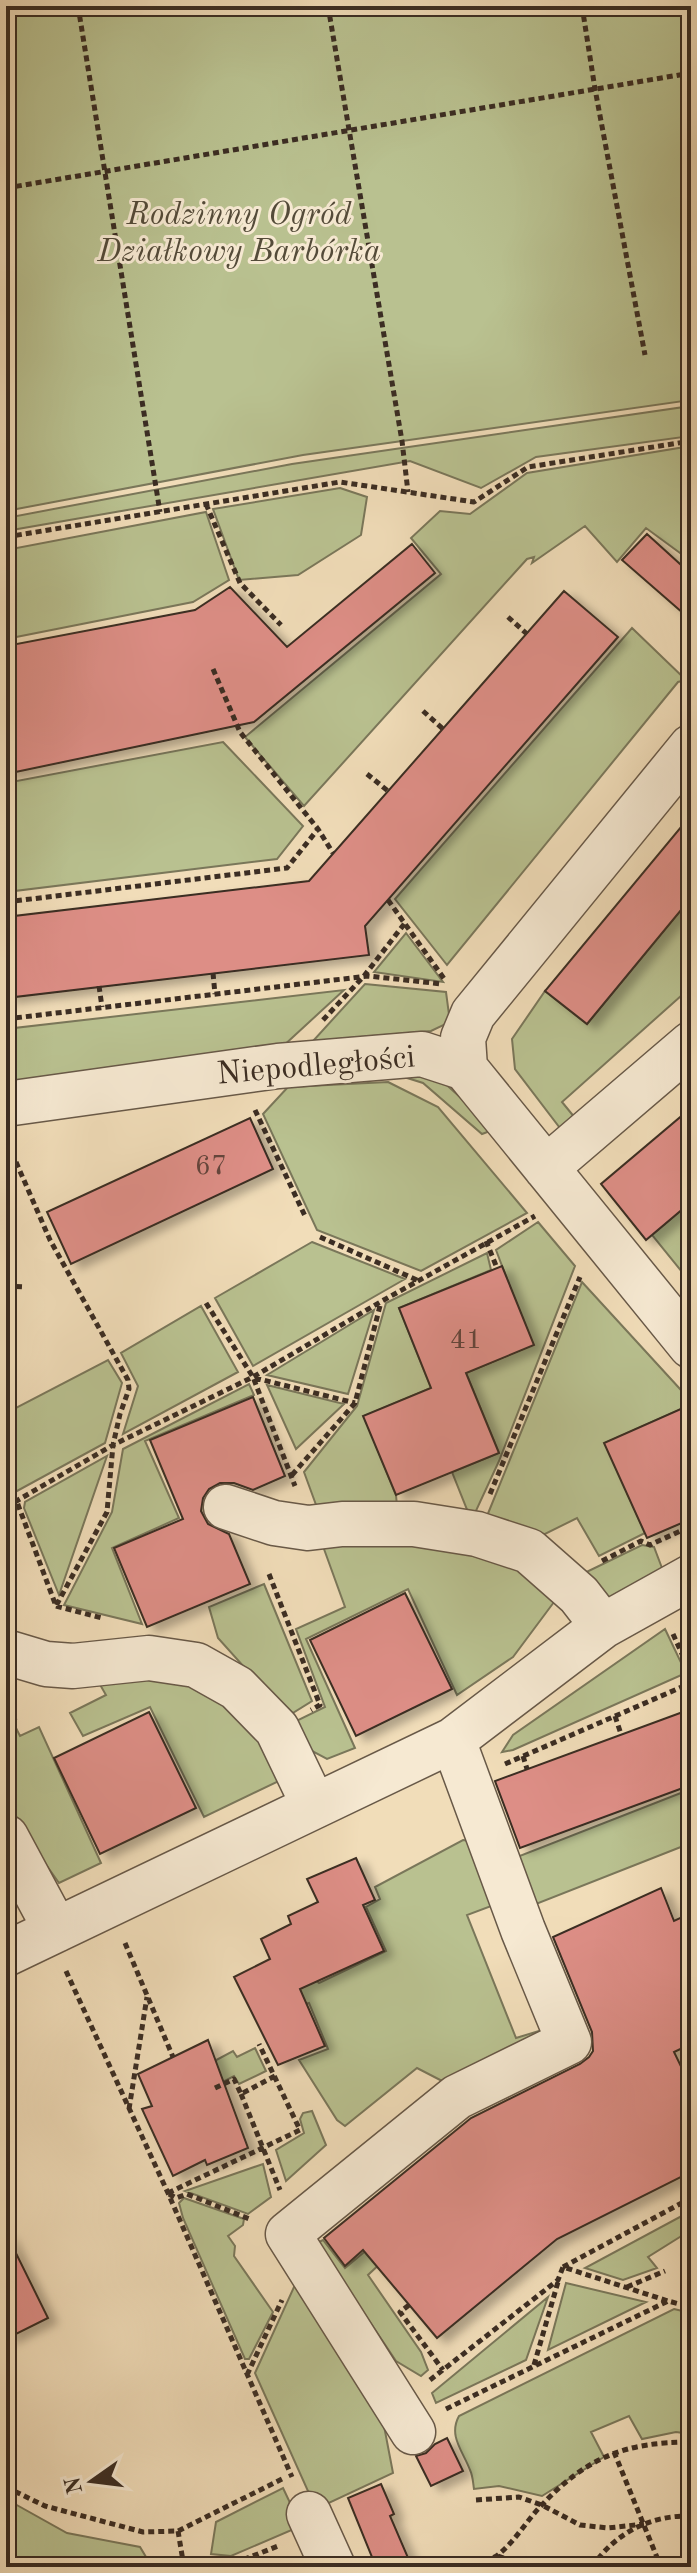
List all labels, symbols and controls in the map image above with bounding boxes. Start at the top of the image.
park label: Rodzinny Ogród Działkowy Barbórka [96,200,381,269]
street label: Niepodległości [215,1042,417,1092]
house number: 67 [195,1153,227,1181]
house number: 41 [450,1327,482,1355]
north arrow [52,2441,132,2521]
text: N [62,2474,87,2496]

